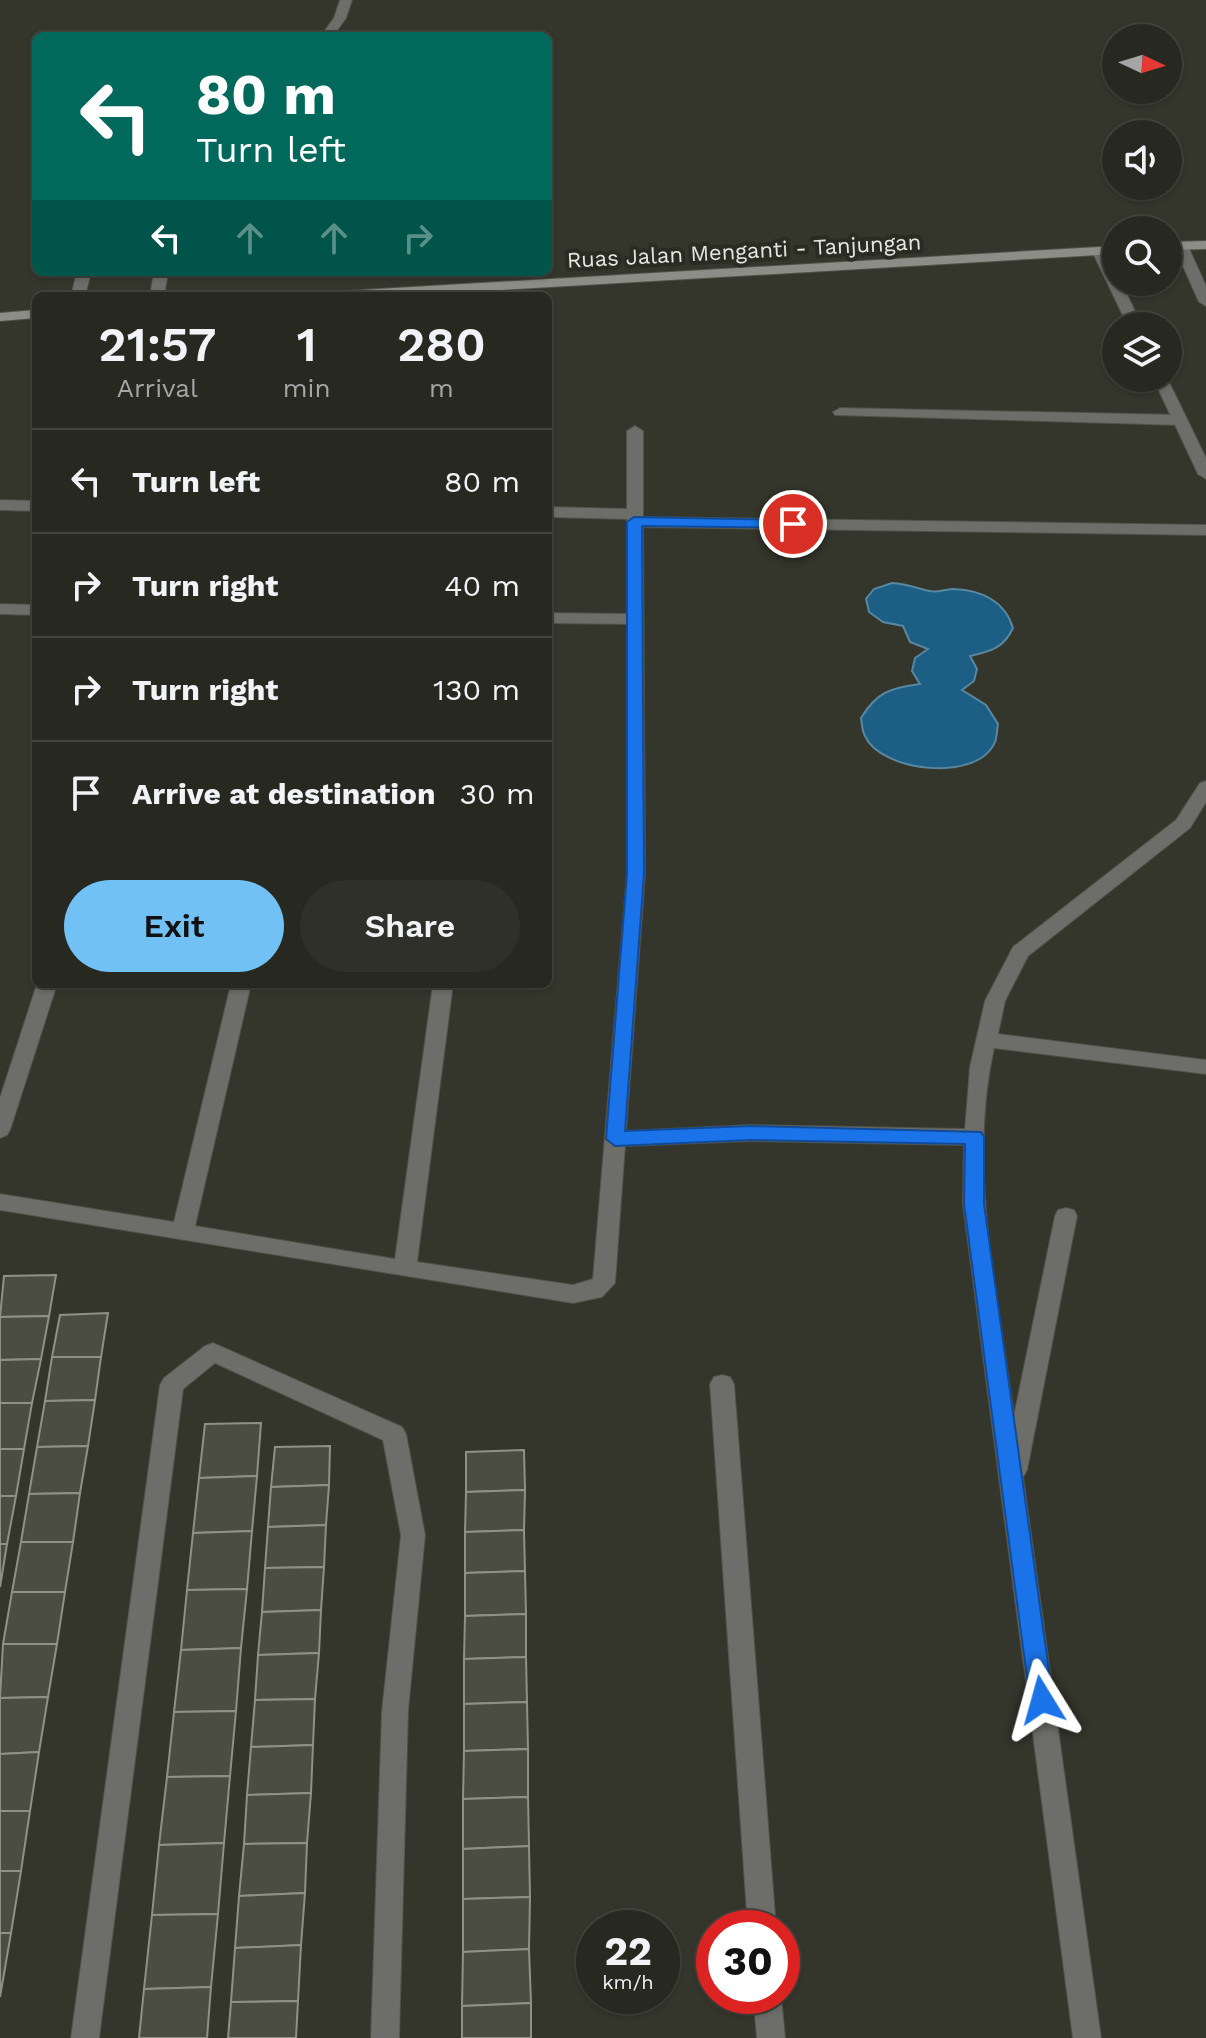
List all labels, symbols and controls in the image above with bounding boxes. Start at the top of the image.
north arrow [1102,24,1182,104]
map controls [1102,24,1182,392]
text: 80 m [196,62,336,128]
icon: left [64,64,168,168]
button: sound [1102,120,1182,200]
text: Turn left [196,129,346,171]
icon: left [144,216,188,260]
icon: ahead [228,216,272,260]
icon: ahead [312,216,356,260]
icon: right [396,216,440,260]
button: search [1102,216,1182,296]
street label: Ruas Jalan Menganti - Tanjungan [566,229,922,273]
button: layers [1102,312,1182,392]
text: 21:57 [98,316,216,373]
text: 1 [297,316,317,373]
text: 280 [397,316,486,373]
text: Arrival [117,373,198,403]
text: min [283,373,331,403]
text: m [429,373,454,403]
icon: left [64,459,108,503]
text: Turn left [132,464,260,499]
text: 80 m [444,464,520,499]
pin [759,490,827,558]
icon: arrive [771,502,815,546]
icon: right [64,563,108,607]
text: Turn right [132,568,278,603]
text: 40 m [444,568,520,603]
icon: right [64,667,108,711]
text: Turn right [132,672,278,707]
text: 130 m [433,672,520,707]
icon: arrive [64,771,108,815]
text: Arrive at destination [132,776,436,811]
text: 30 m [460,776,535,811]
button: Exit [64,880,284,972]
button: Share [300,880,520,972]
position arrow [1000,1658,1084,1742]
speed limit sign: 30 [696,1910,800,2014]
text: 22 [604,1928,652,1975]
text: km/h [602,1970,654,1994]

